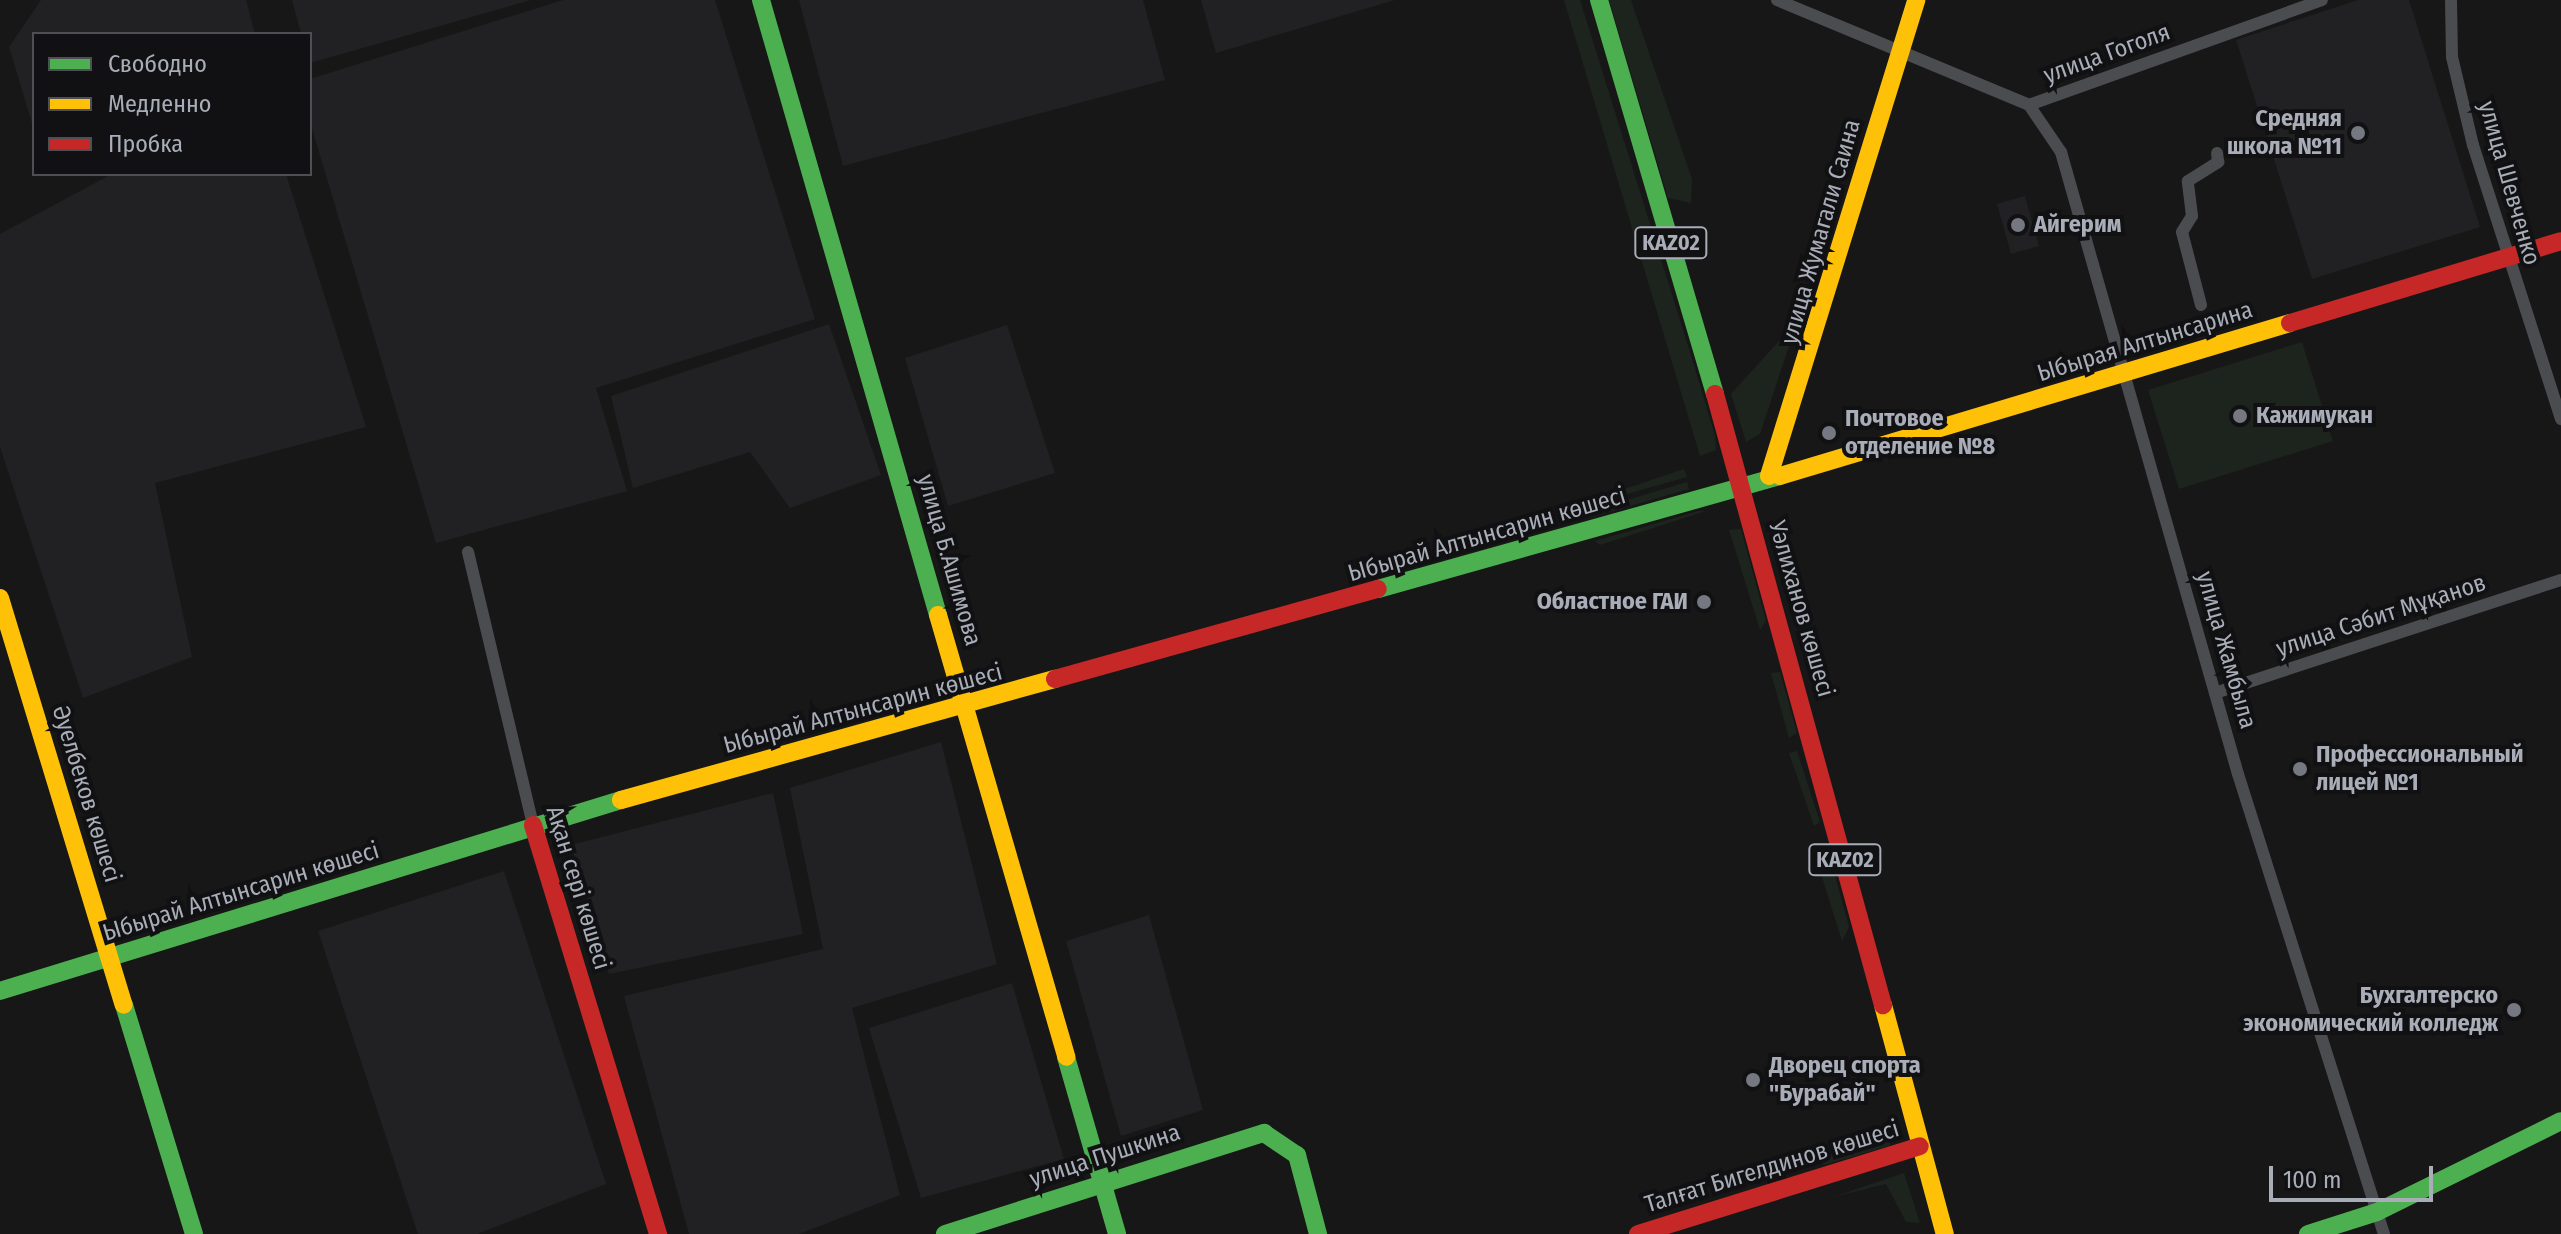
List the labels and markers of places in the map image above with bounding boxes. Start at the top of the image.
place label: Средняя школа №11 [2227,105,2342,161]
marker: Средняя школа №11 [2349,124,2367,142]
place label: Айгерим [2034,211,2121,239]
marker: Айгерим [2009,216,2027,234]
place label: Кажимукан [2256,402,2373,430]
place label: Почтовое отделение №8 [1845,405,1995,461]
marker: Кажимукан [2231,407,2249,425]
marker: Почтовое отделение №8 [1820,424,1838,442]
place label: Областное ГАИ [1537,588,1688,616]
marker: Областное ГАИ [1695,593,1713,611]
place label: Профессиональный лицей №1 [2316,741,2524,797]
marker: Профессиональный лицей №1 [2291,760,2309,778]
place label: Бухгалтерско экономический колледж [2243,982,2498,1038]
marker: Бухгалтерско экономический колледж [2505,1001,2523,1019]
place label: Дворец спорта "Бурабай" [1769,1052,1921,1108]
marker: Дворец спорта "Бурабай" [1744,1071,1762,1089]

